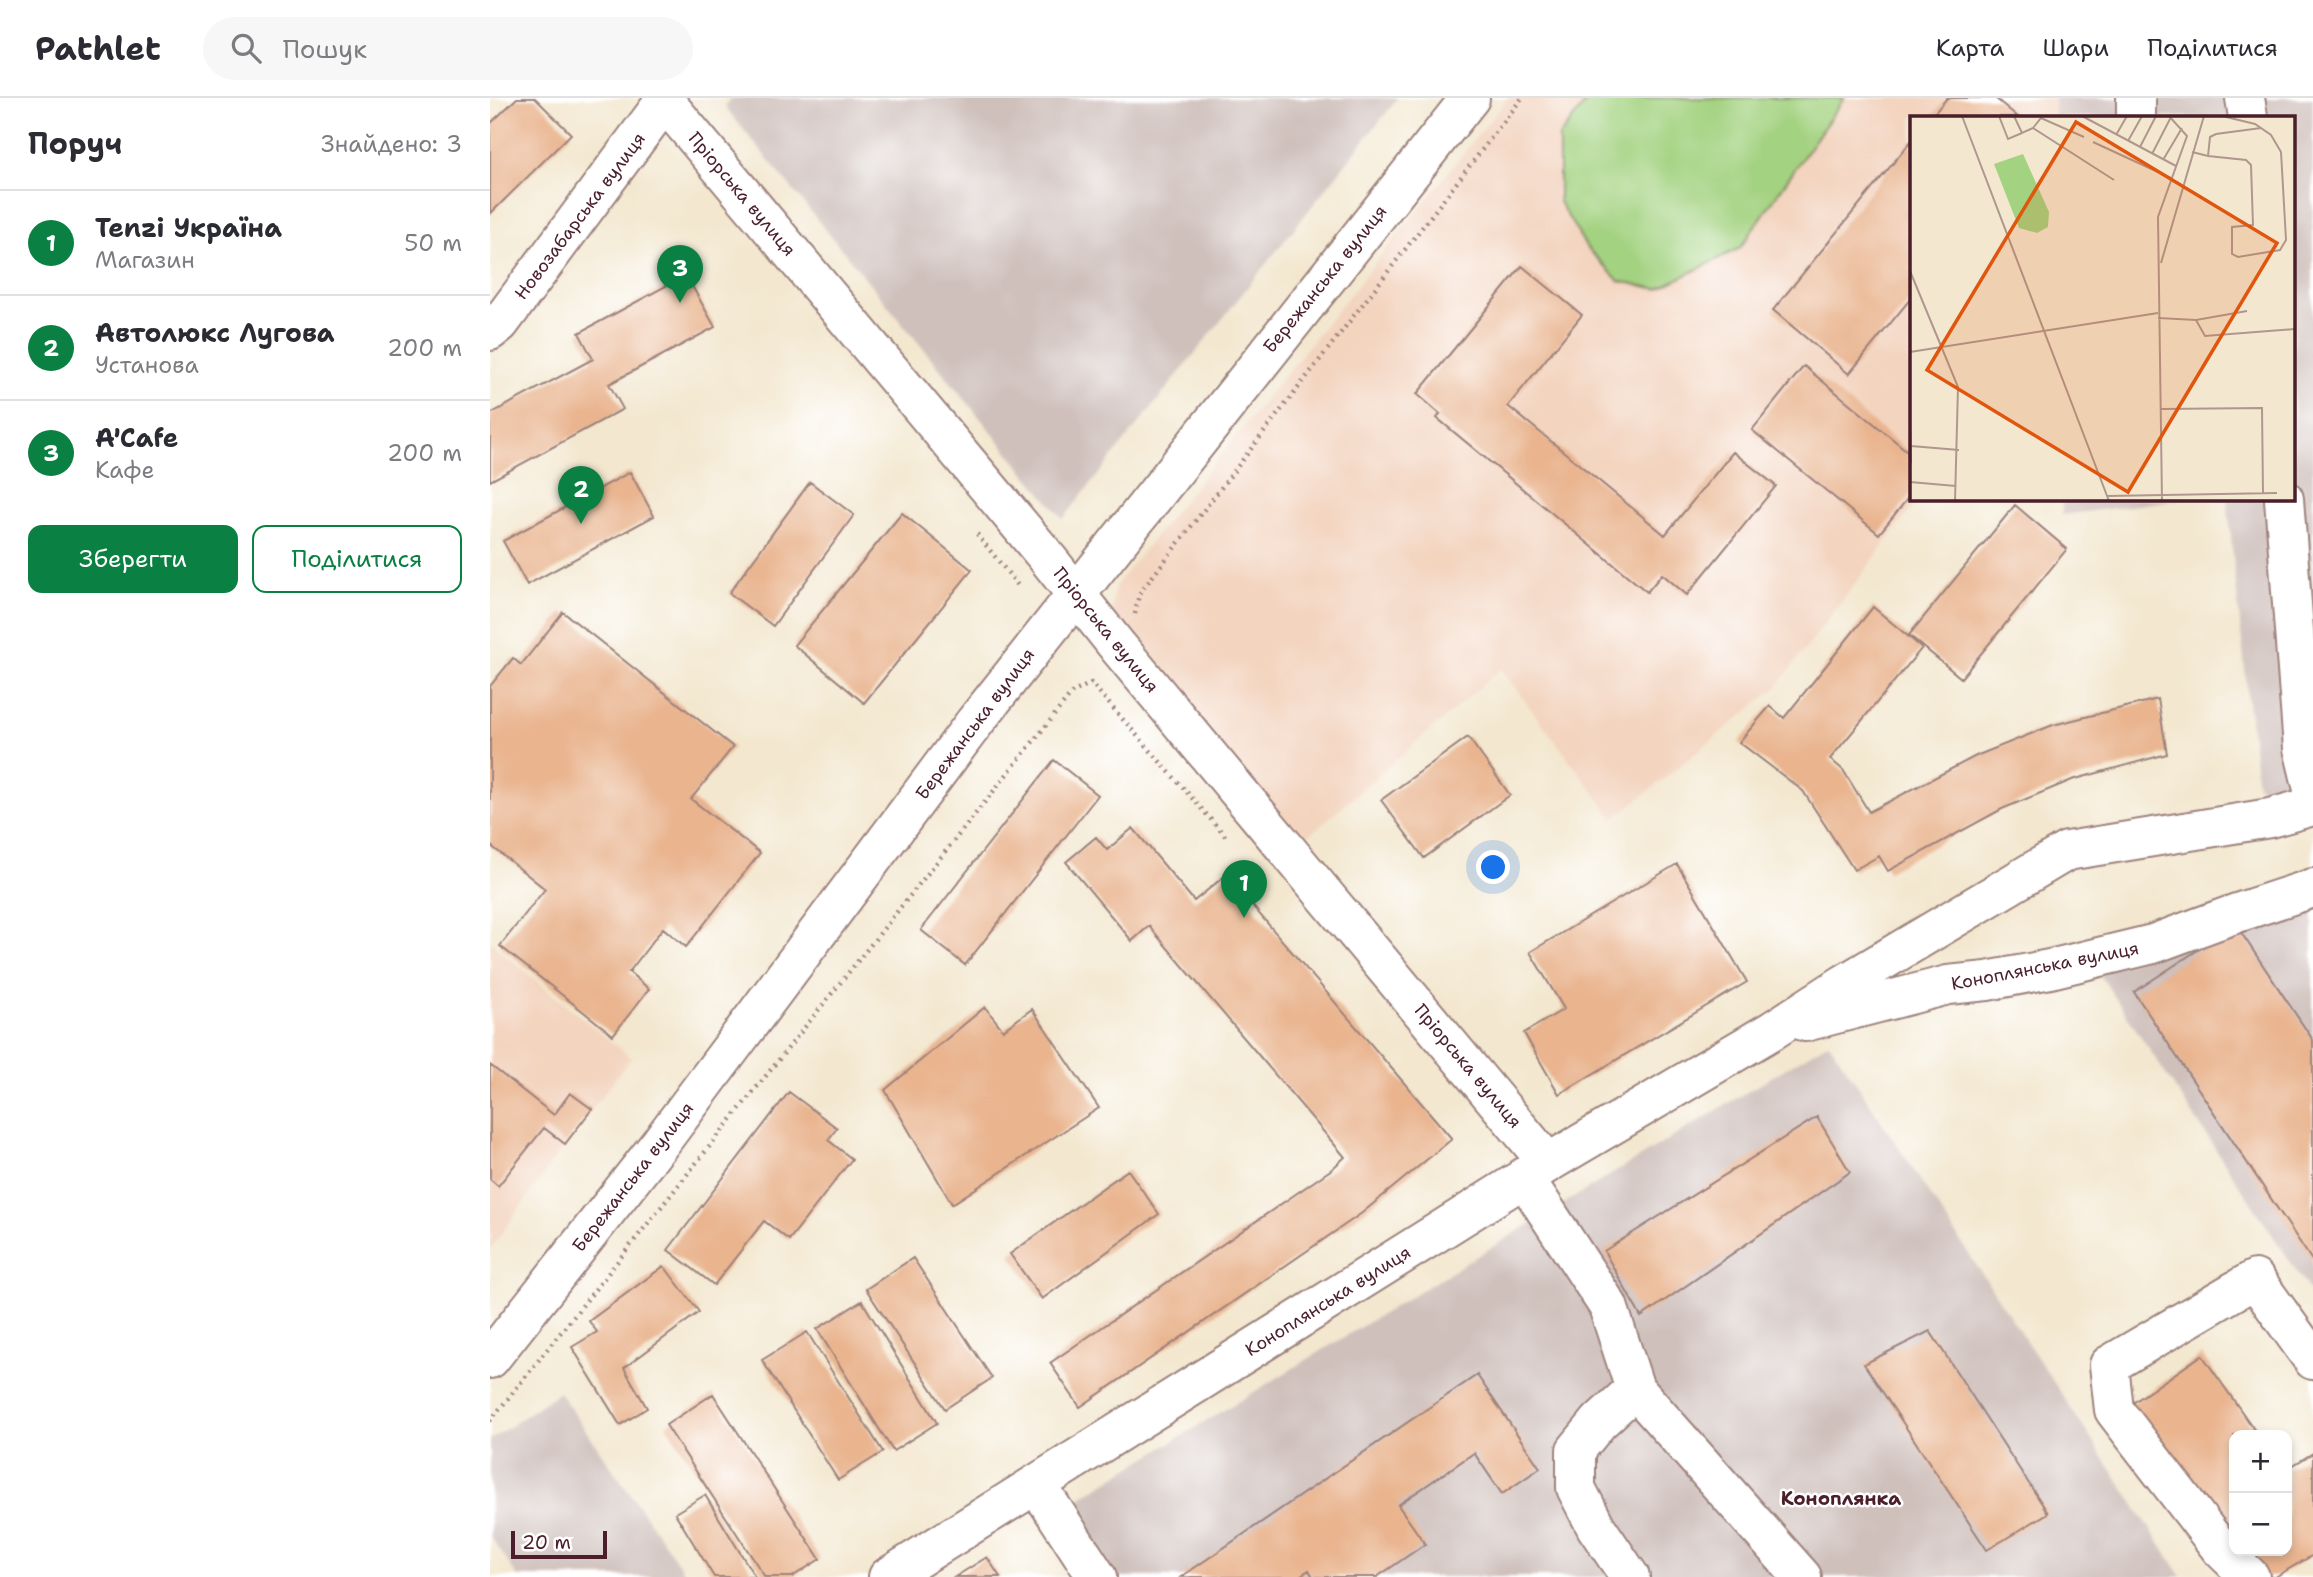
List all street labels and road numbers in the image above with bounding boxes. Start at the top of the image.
street label: Пріорська вулиця [683,127,801,261]
street label: Новозабарська вулиця [509,128,651,304]
street label: Бережанська вулиця [1258,200,1392,358]
street label: Пріорська вулиця [1048,562,1164,698]
street label: Бережанська вулиця [910,643,1040,805]
street label: Коноплянська вулиця [1949,936,2141,996]
street label: Пріорська вулиця [1409,999,1527,1133]
street label: Бережанська вулиця [567,1097,699,1257]
street label: Коноплянська вулиця [1241,1240,1415,1362]

